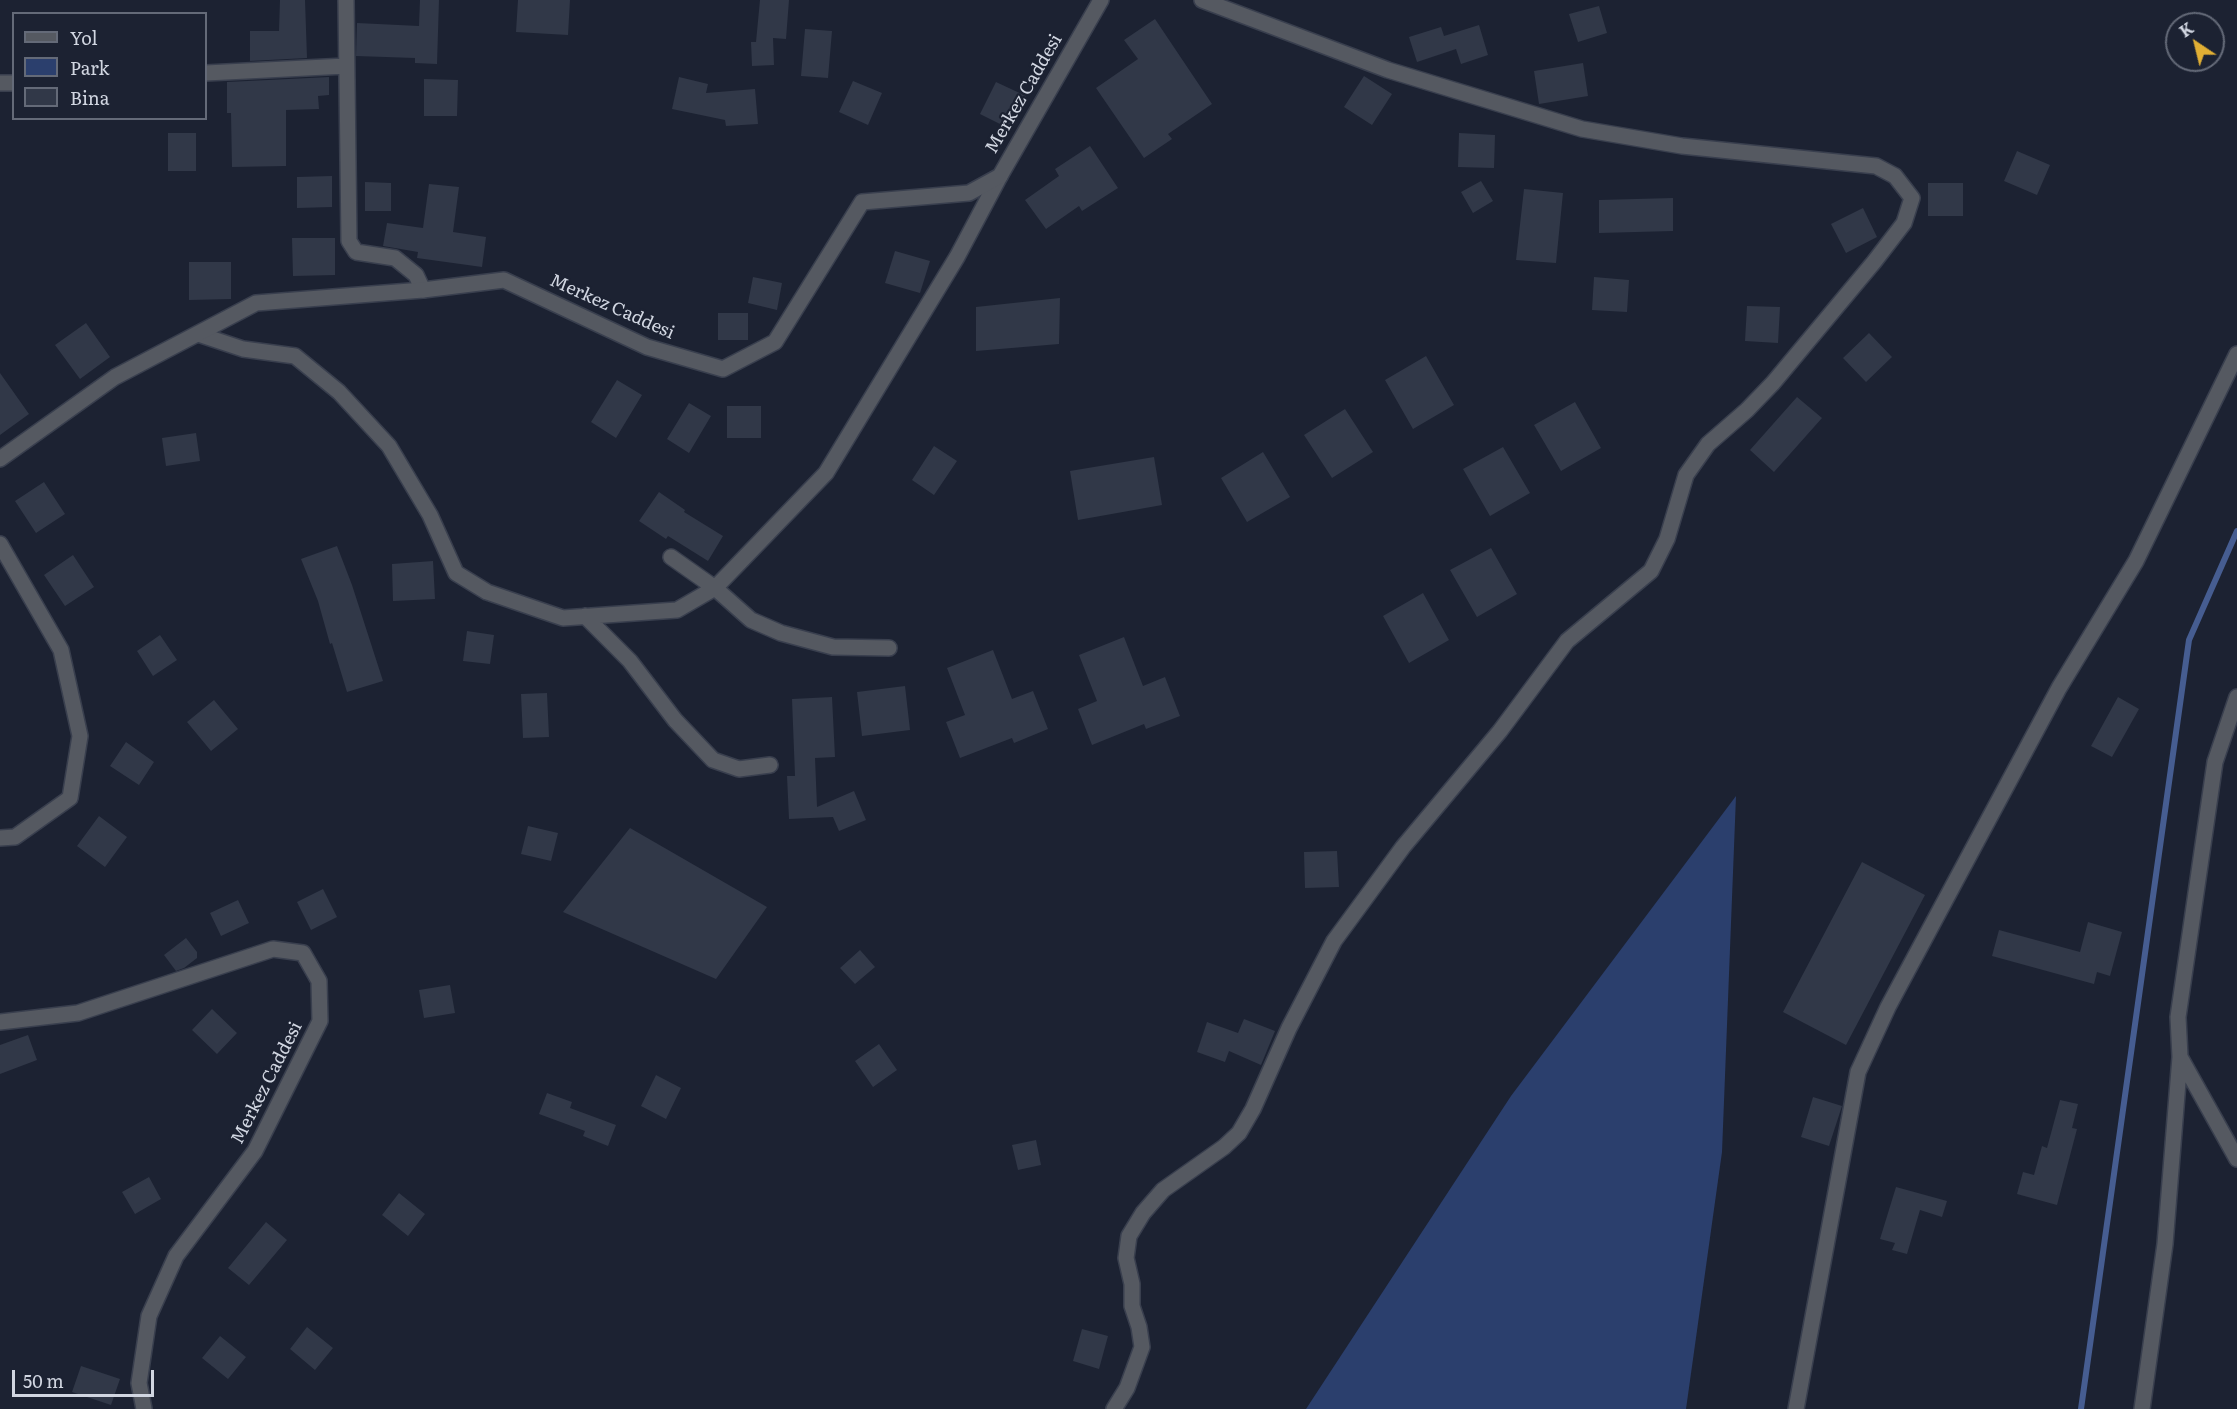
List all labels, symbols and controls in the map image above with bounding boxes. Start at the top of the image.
legend [12,12,207,120]
north arrow [2165,12,2225,72]
text: K [2174,15,2198,42]
text: Yol [70,24,98,51]
street label: Merkez Caddesi [981,30,1067,158]
text: Park [70,54,109,81]
text: Bina [70,84,110,111]
street label: Merkez Caddesi [546,270,678,344]
street label: Merkez Caddesi [227,1018,307,1148]
scale bar [15,1358,158,1396]
text: 50 m [23,1367,64,1394]

